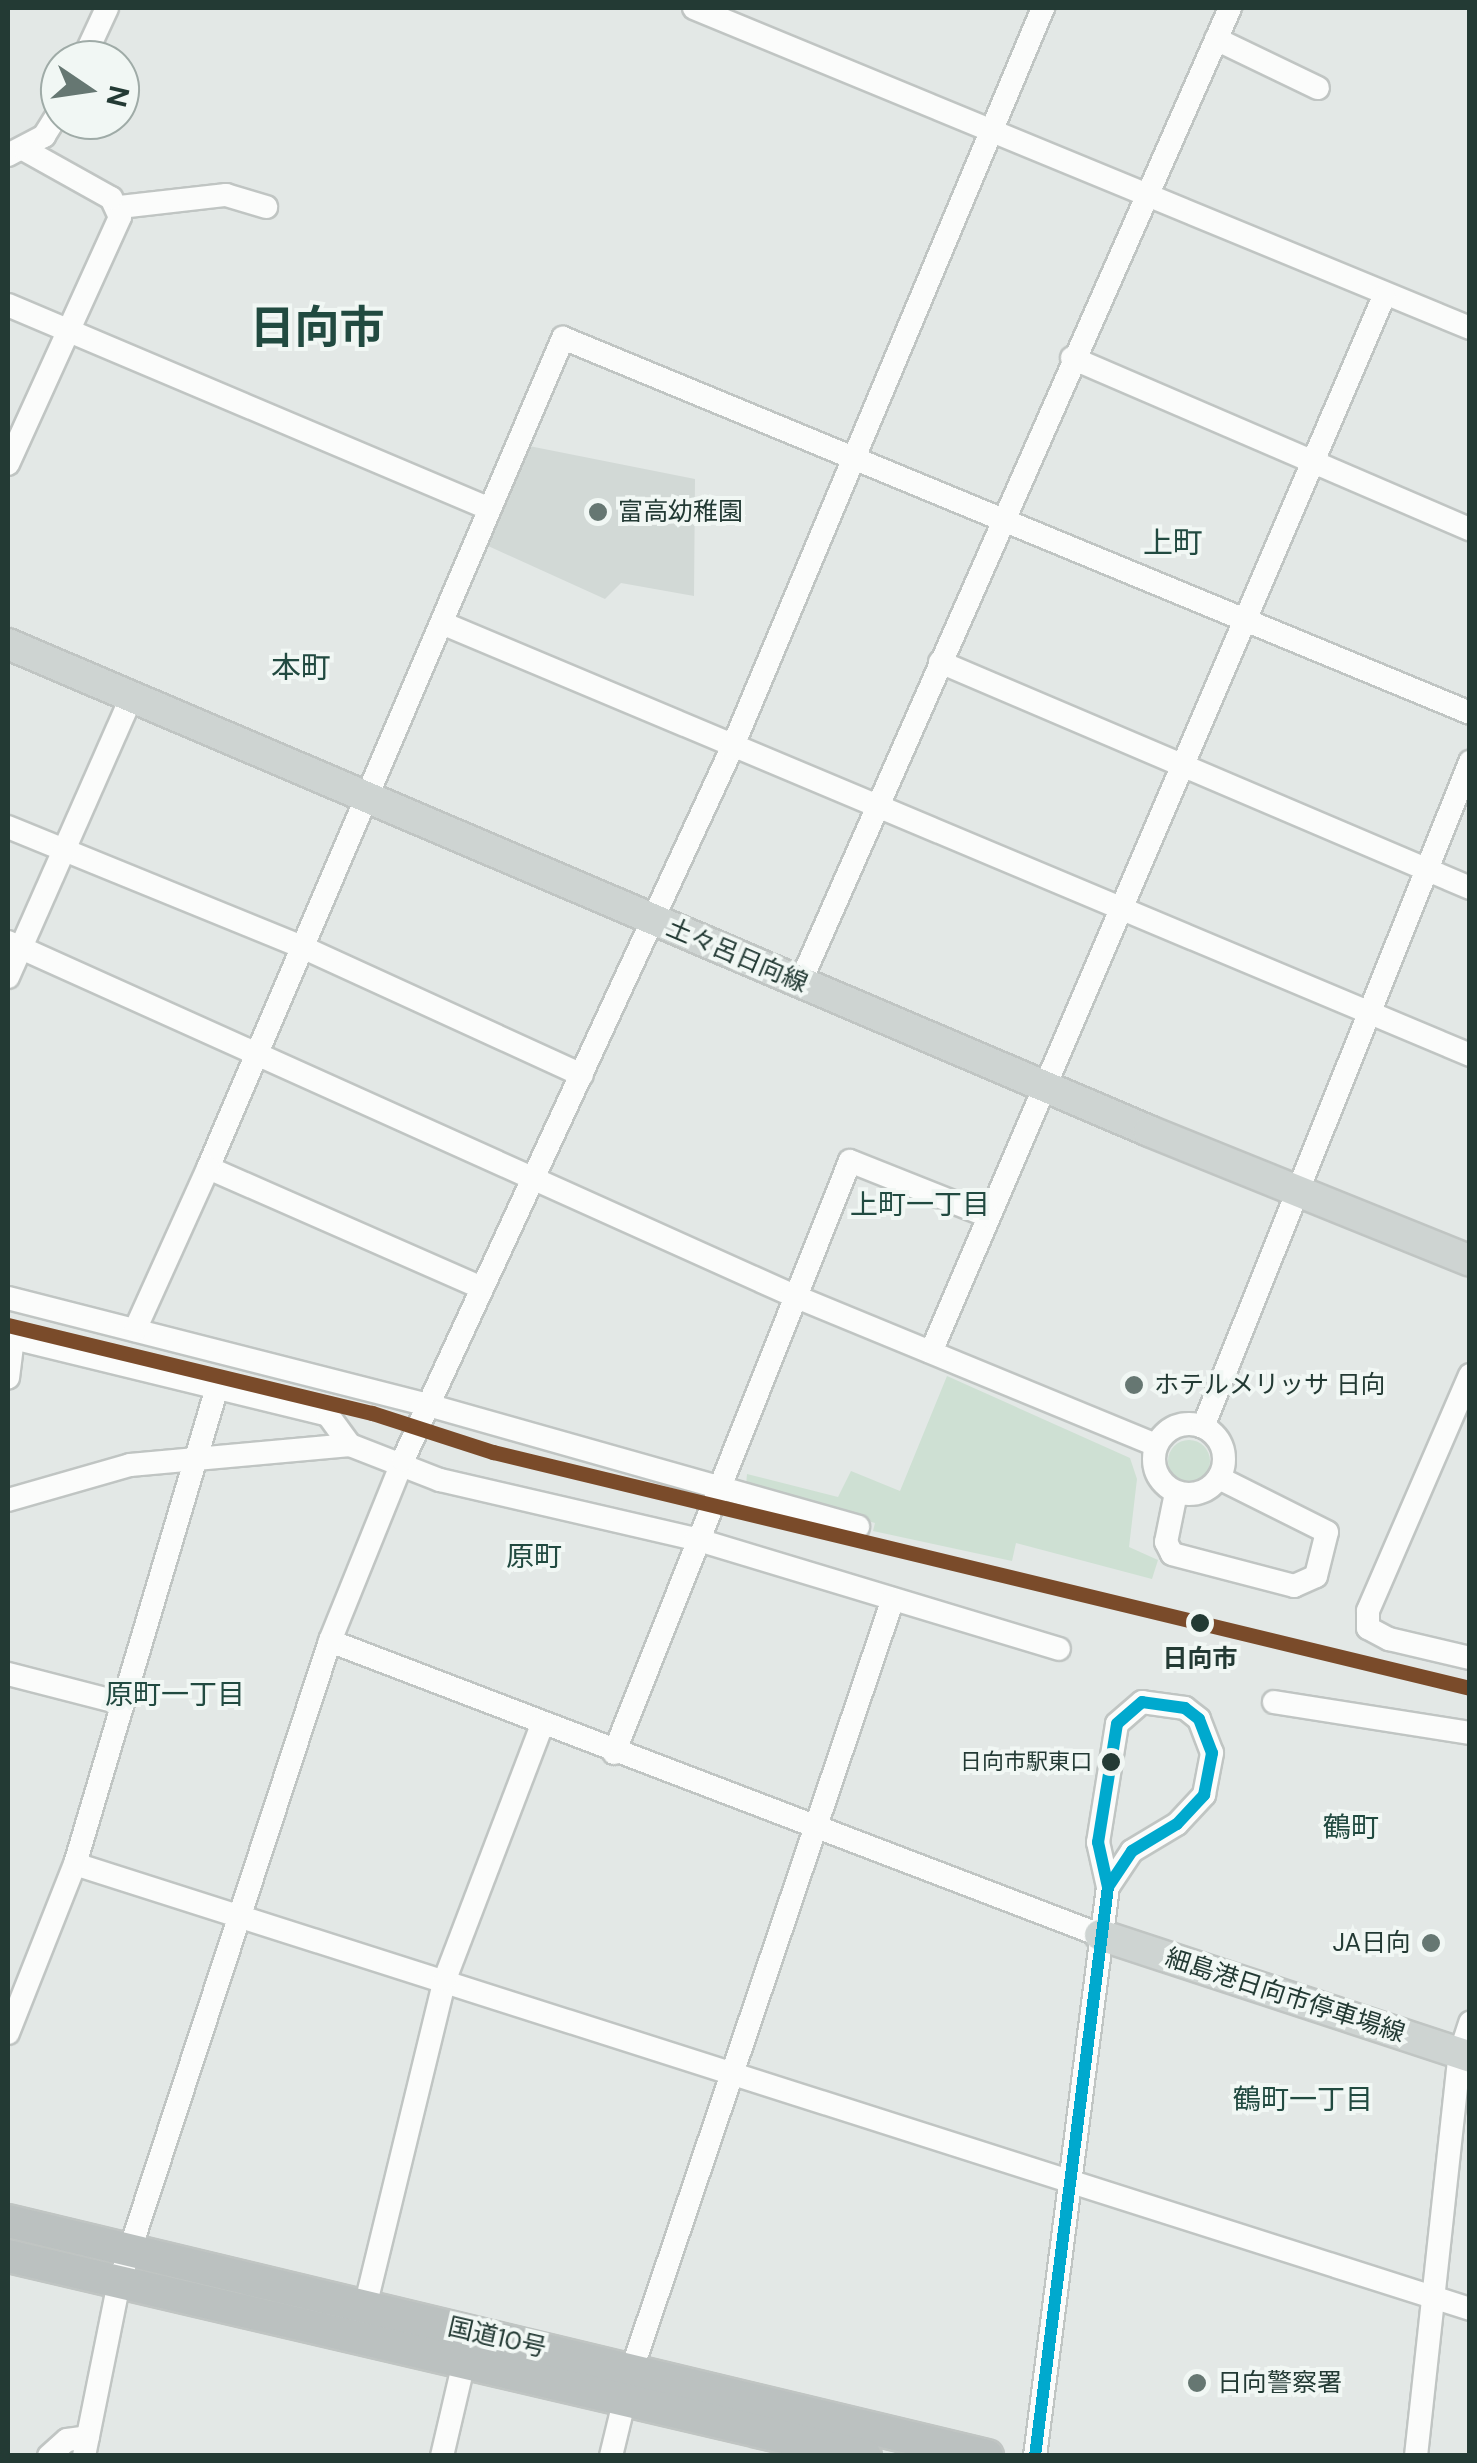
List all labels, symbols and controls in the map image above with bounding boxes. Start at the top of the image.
north arrow [40,40,140,140]
text: N [97,82,138,111]
district label: 日向市 [250,301,384,355]
place label: 富高幼稚園 [618,497,743,527]
marker: 富高幼稚園 [587,501,609,523]
district label: 上町 [1143,525,1203,561]
district label: 本町 [271,650,331,686]
street label: 土々呂日向線 [662,913,812,999]
district label: 上町一丁目 [850,1188,990,1222]
place label: ホテルメリッサ 日向 [1154,1370,1386,1400]
marker: ホテルメリッサ 日向 [1123,1374,1145,1396]
district label: 原町 [506,1540,562,1574]
marker: 日向市 [1184,1607,1216,1639]
place label: 日向市 [1163,1644,1237,1674]
district label: 原町一丁目 [105,1678,245,1712]
place label: 日向市駅東口 [960,1749,1092,1775]
marker: 日向市駅東口 [1101,1752,1121,1772]
district label: 鶴町 [1323,1811,1379,1845]
place label: JA日向 [1333,1928,1411,1958]
marker: JA日向 [1420,1932,1442,1954]
street label: 細島港日向市停車場線 [1161,1943,1409,2049]
district label: 鶴町一丁目 [1233,2083,1373,2117]
street label: 国道10号 [445,2312,549,2364]
place label: 日向警察署 [1217,2368,1342,2398]
marker: 日向警察署 [1186,2372,1208,2394]

